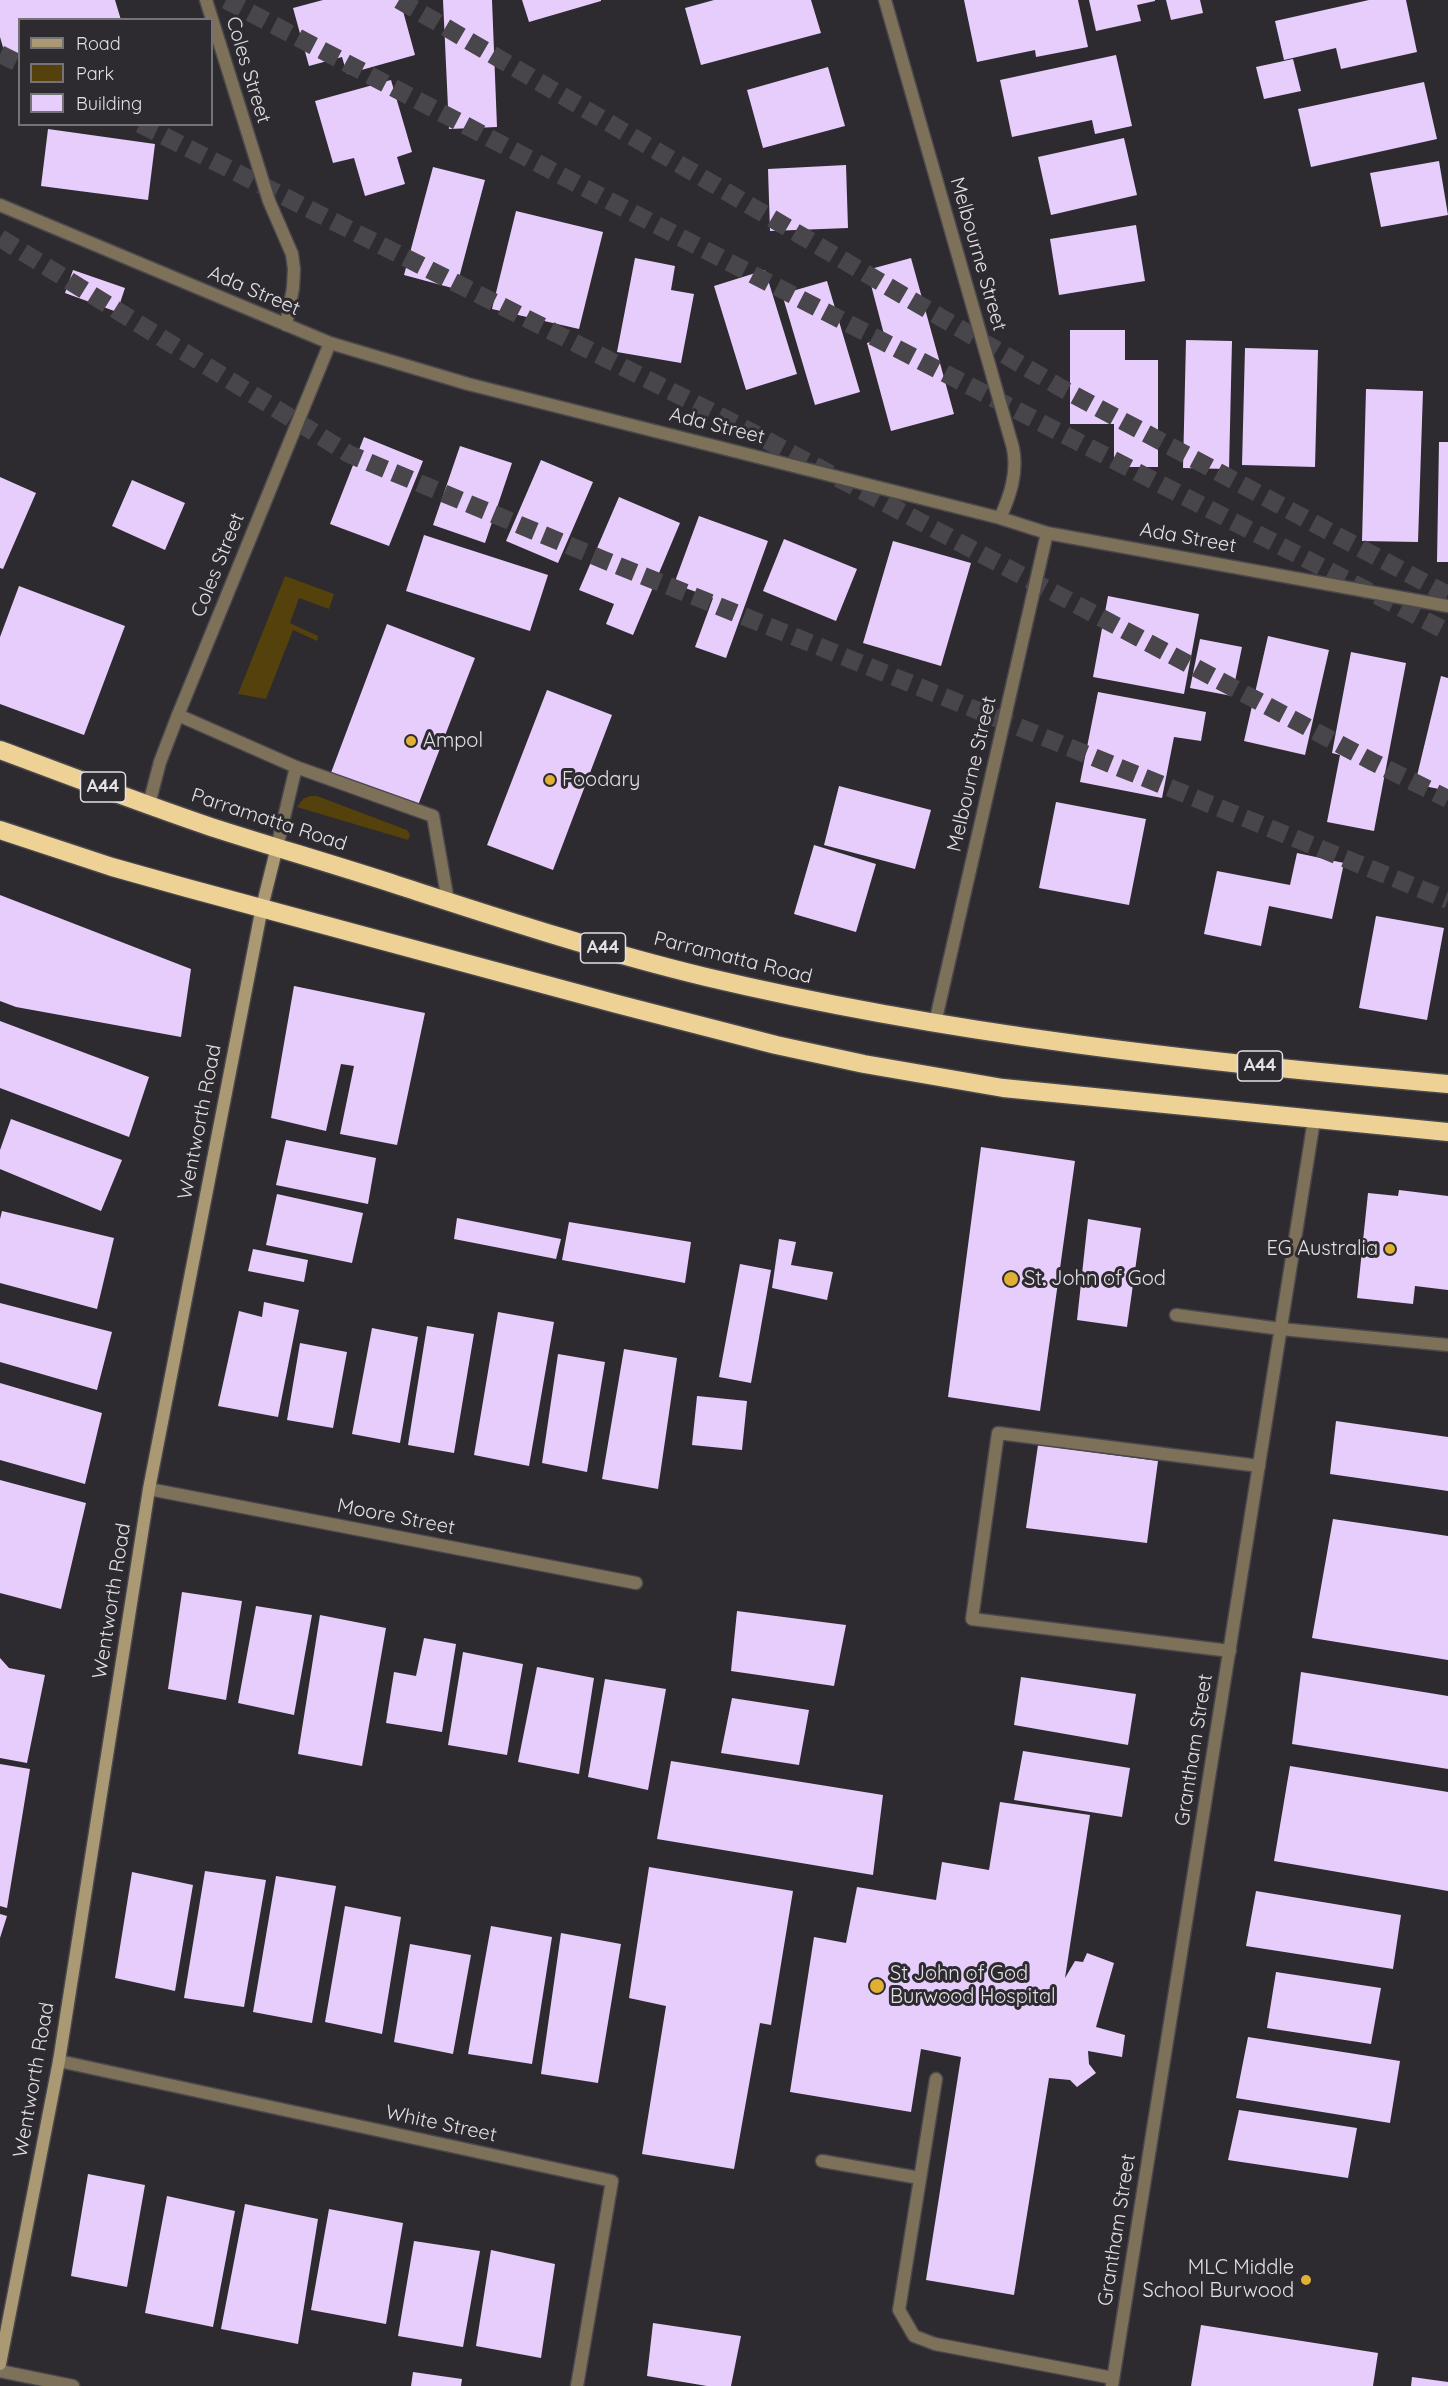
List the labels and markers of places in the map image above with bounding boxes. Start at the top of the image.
place label: Ampol [423,729,483,753]
marker: Ampol [404,734,418,748]
place label: Foodary [562,768,640,792]
marker: Foodary [543,773,557,787]
place label: EG Australia [1266,1237,1378,1261]
marker: EG Australia [1383,1242,1397,1256]
place label: St. John of God [1024,1267,1166,1291]
marker: St. John of God [1002,1270,1020,1288]
place label: St John of God Burwood Hospital [890,1962,1056,2009]
marker: St John of God Burwood Hospital [868,1977,886,1995]
place label: MLC Middle School Burwood [1142,2256,1294,2303]
marker: MLC Middle School Burwood [1299,2273,1313,2287]

